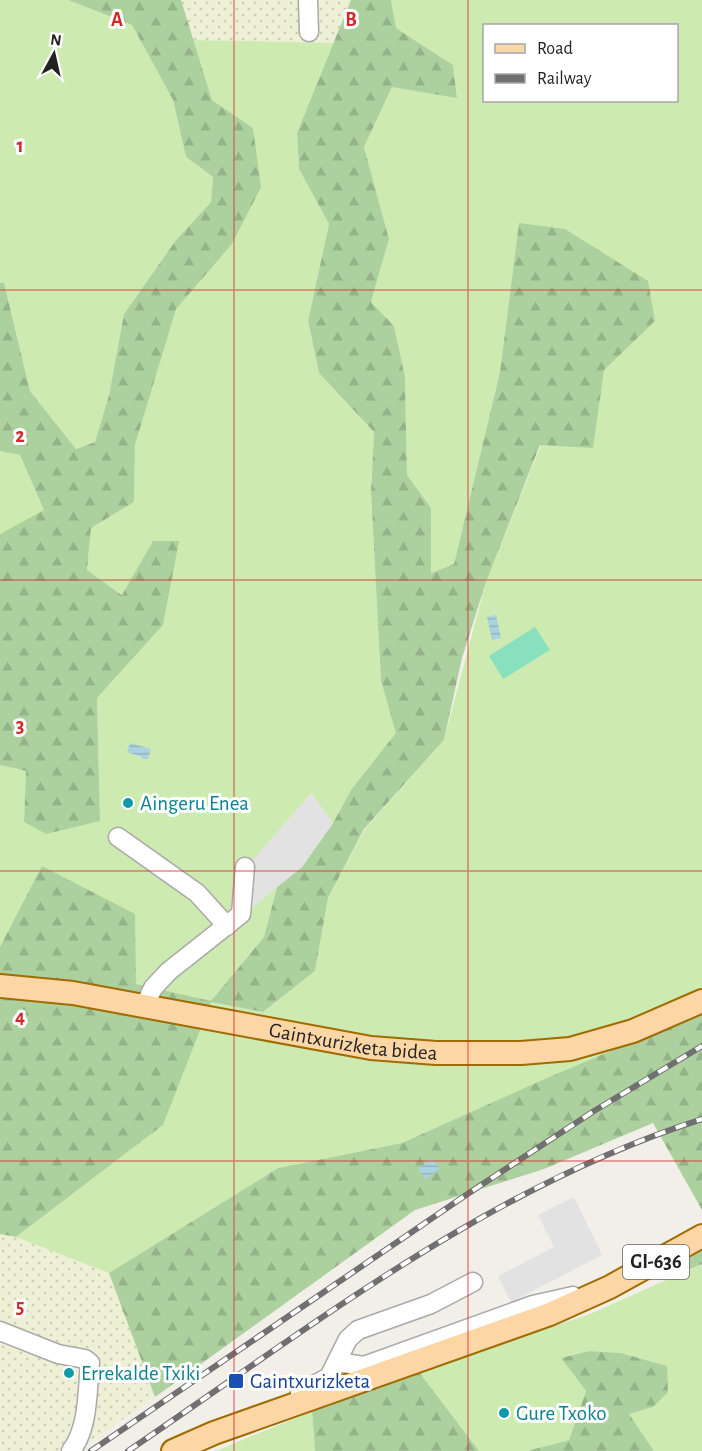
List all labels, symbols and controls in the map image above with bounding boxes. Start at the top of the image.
text: A [111,10,123,30]
text: B [345,10,357,30]
north arrow [24,24,84,84]
legend [483,24,678,102]
text: N [49,31,63,49]
text: Road [537,40,573,58]
text: Railway [537,70,592,88]
text: 1 [16,136,24,156]
text: 2 [15,426,25,446]
text: 3 [16,716,24,736]
place label: Aingeru Enea [140,793,249,814]
marker: Aingeru Enea [121,796,135,810]
text: 4 [15,1007,25,1027]
street label: Gaintxurizketa bidea [267,1019,438,1064]
road number: GI-636 [623,1245,689,1279]
text: 5 [16,1297,24,1317]
place label: Errekalde Txiki [81,1363,200,1384]
marker: Errekalde Txiki [62,1366,76,1380]
place label: Gaintxurizketa [250,1371,370,1392]
marker: Gaintxurizketa [227,1372,245,1390]
place label: Gure Txoko [516,1403,607,1424]
marker: Gure Txoko [497,1406,511,1420]

